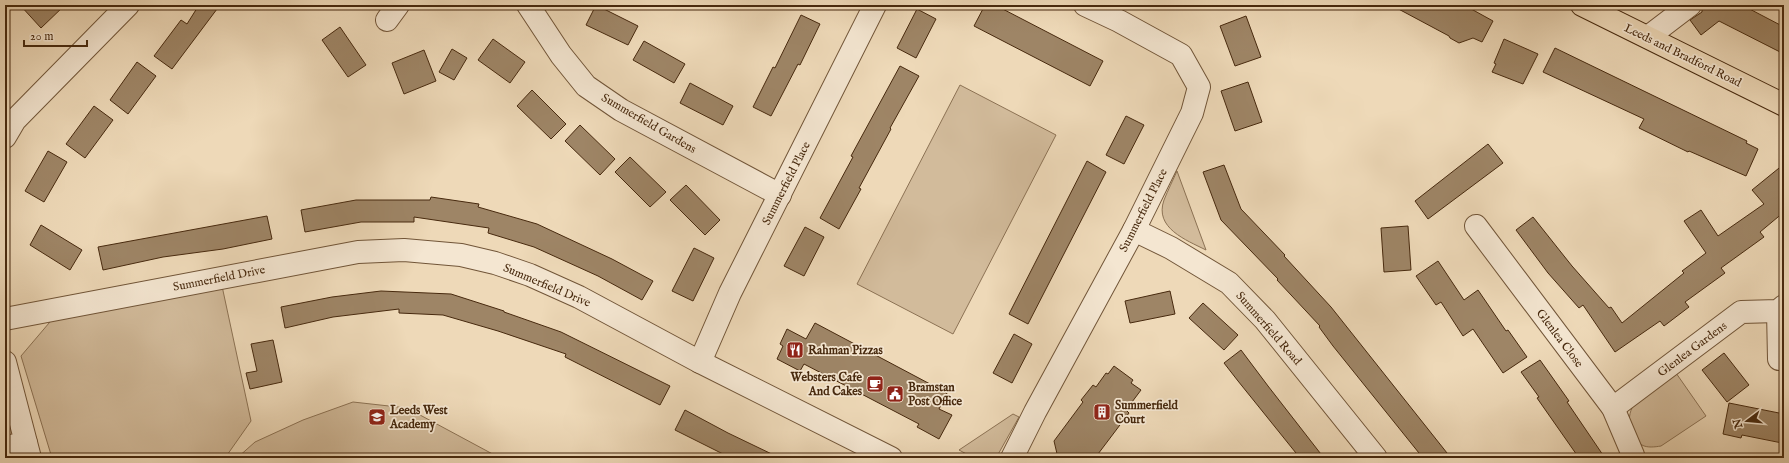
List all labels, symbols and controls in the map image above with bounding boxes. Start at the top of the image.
street label: Leeds and Bradford Road [1622,21,1744,91]
scale bar [24,22,87,48]
text: 20 m [30,29,53,44]
street label: Summerfield Gardens [599,90,699,157]
street label: Summerfield Place [759,139,814,227]
street label: Summerfield Place [1116,166,1171,254]
street label: Summerfield Drive [501,260,593,311]
street label: Summerfield Drive [172,262,267,295]
street label: Summerfield Road [1233,288,1305,369]
street label: Glenlea Close [1533,306,1587,371]
street label: Glenlea Gardens [1655,318,1730,380]
restaurant icon: Rahman Pizzas [785,340,805,360]
place label: Rahman Pizzas [808,343,884,358]
place label: Websters Cafe And Cakes [790,370,863,399]
cafe icon: Websters Cafe And Cakes [865,374,885,394]
place label: Bramstan Post Office [908,380,963,409]
public building icon: Bramstan Post Office [885,384,905,404]
place label: Summerfield Court [1115,398,1179,427]
north arrow [1727,401,1767,441]
building icon: Summerfield Court [1092,402,1112,422]
place label: Leeds West Academy [389,403,448,433]
school or university icon: Leeds West Academy [367,407,387,427]
text: N [1730,417,1747,431]

